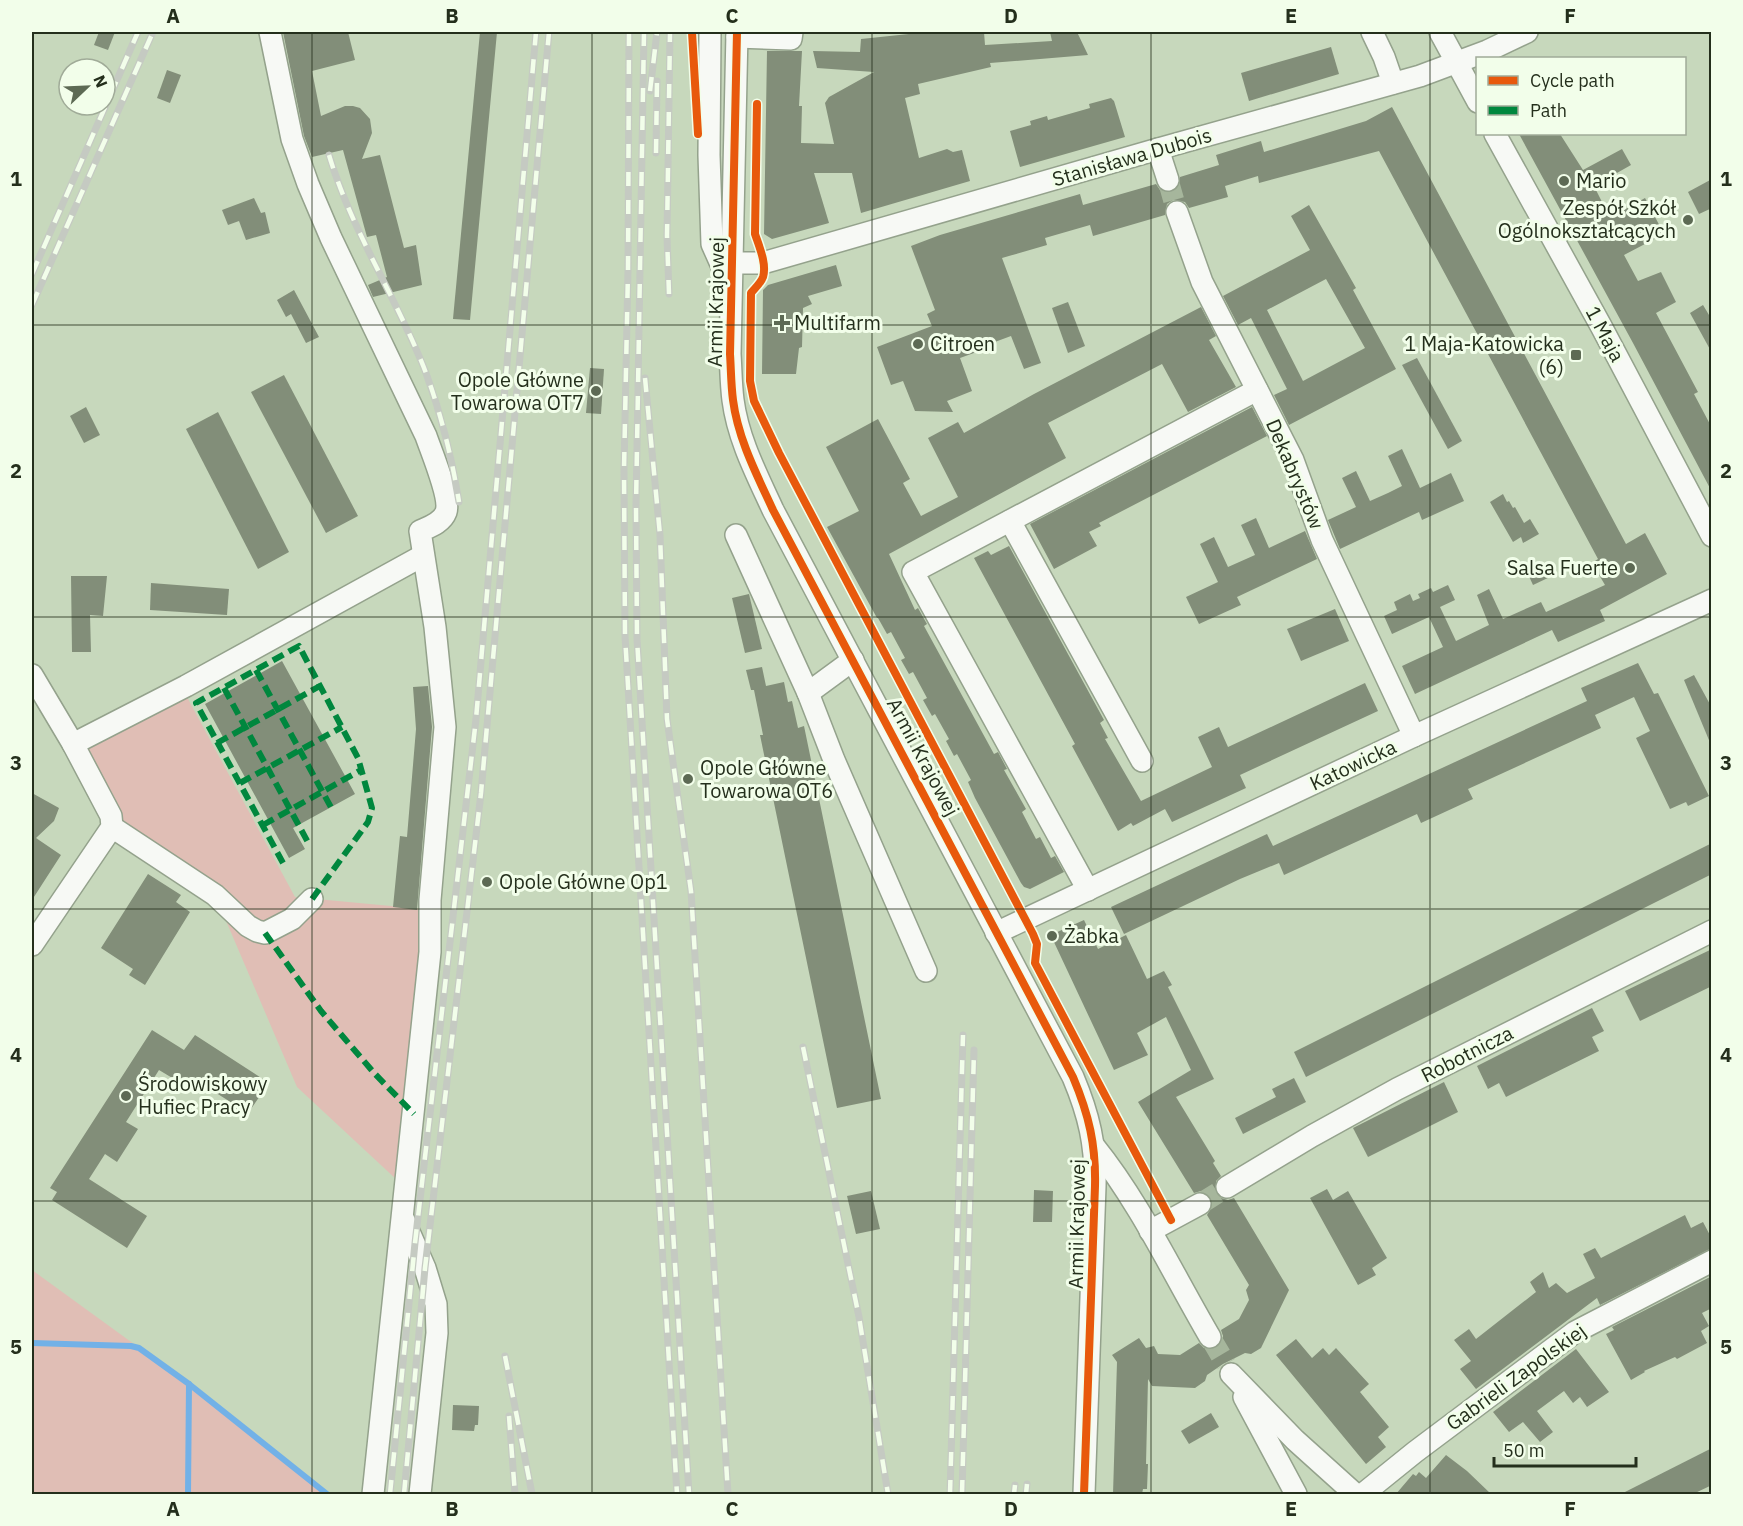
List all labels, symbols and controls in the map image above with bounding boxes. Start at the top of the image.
text: A [166,2,180,29]
text: B [445,2,459,29]
text: C [725,2,739,29]
text: D [1004,2,1018,29]
text: E [1285,2,1297,29]
text: F [1564,2,1576,29]
north arrow [57,57,117,117]
legend [1476,57,1686,135]
text: Cycle path [1530,69,1615,92]
text: N [89,72,112,90]
text: Path [1530,99,1567,122]
street label: Stanisława Dubois [1049,121,1215,192]
text: 1 [10,165,22,192]
text: 1 [1720,165,1732,192]
place label: Mario [1576,167,1626,194]
marker: Mario [1557,174,1571,188]
place label: Zespół Szkół Ogólnokształcących [1498,194,1676,244]
marker: Zespół Szkół Ogólnokształcących [1681,213,1695,227]
street label: Armii Krajowej [701,237,730,367]
street label: 1 Maja [1580,301,1631,367]
place label: Multifarm [794,309,881,336]
marker: Multifarm [775,316,789,330]
place label: Citroen [930,330,995,357]
place label: 1 Maja-Katowicka (6) [1404,330,1564,380]
marker: Citroen [911,337,925,351]
marker: 1 Maja-Katowicka (6) [1569,348,1583,362]
place label: Opole Główne Towarowa OT7 [451,366,584,416]
marker: Opole Główne Towarowa OT7 [589,384,603,398]
street label: Dekabrystów [1260,414,1331,533]
text: 2 [10,457,22,484]
text: 2 [1720,457,1732,484]
place label: Salsa Fuerte [1507,554,1618,581]
marker: Salsa Fuerte [1623,561,1637,575]
street label: Armii Krajowej [881,693,966,821]
street label: Katowicka [1305,733,1401,796]
text: 3 [10,749,22,776]
text: 3 [1720,749,1732,776]
place label: Opole Główne Towarowa OT6 [700,754,833,804]
marker: Opole Główne Towarowa OT6 [681,772,695,786]
place label: Opole Główne Op1 [499,868,668,895]
marker: Opole Główne Op1 [480,875,494,889]
place label: Żabka [1064,922,1119,949]
marker: Żabka [1045,929,1059,943]
street label: Robotnicza [1416,1019,1518,1088]
text: 4 [10,1041,22,1068]
text: 4 [1720,1041,1732,1068]
place label: Środowiskowy Hufiec Pracy [138,1070,268,1120]
marker: Środowiskowy Hufiec Pracy [119,1089,133,1103]
street label: Armii Krajowej [1062,1159,1091,1289]
street label: Gabrieli Zapolskiej [1440,1317,1591,1436]
text: 5 [10,1333,22,1360]
text: 5 [1720,1333,1732,1360]
scale bar [1494,1430,1636,1468]
text: 50 m [1503,1439,1545,1462]
text: A [166,1495,180,1522]
text: B [445,1495,459,1522]
text: C [725,1495,739,1522]
text: D [1004,1495,1018,1522]
text: E [1285,1495,1297,1522]
text: F [1564,1495,1576,1522]

